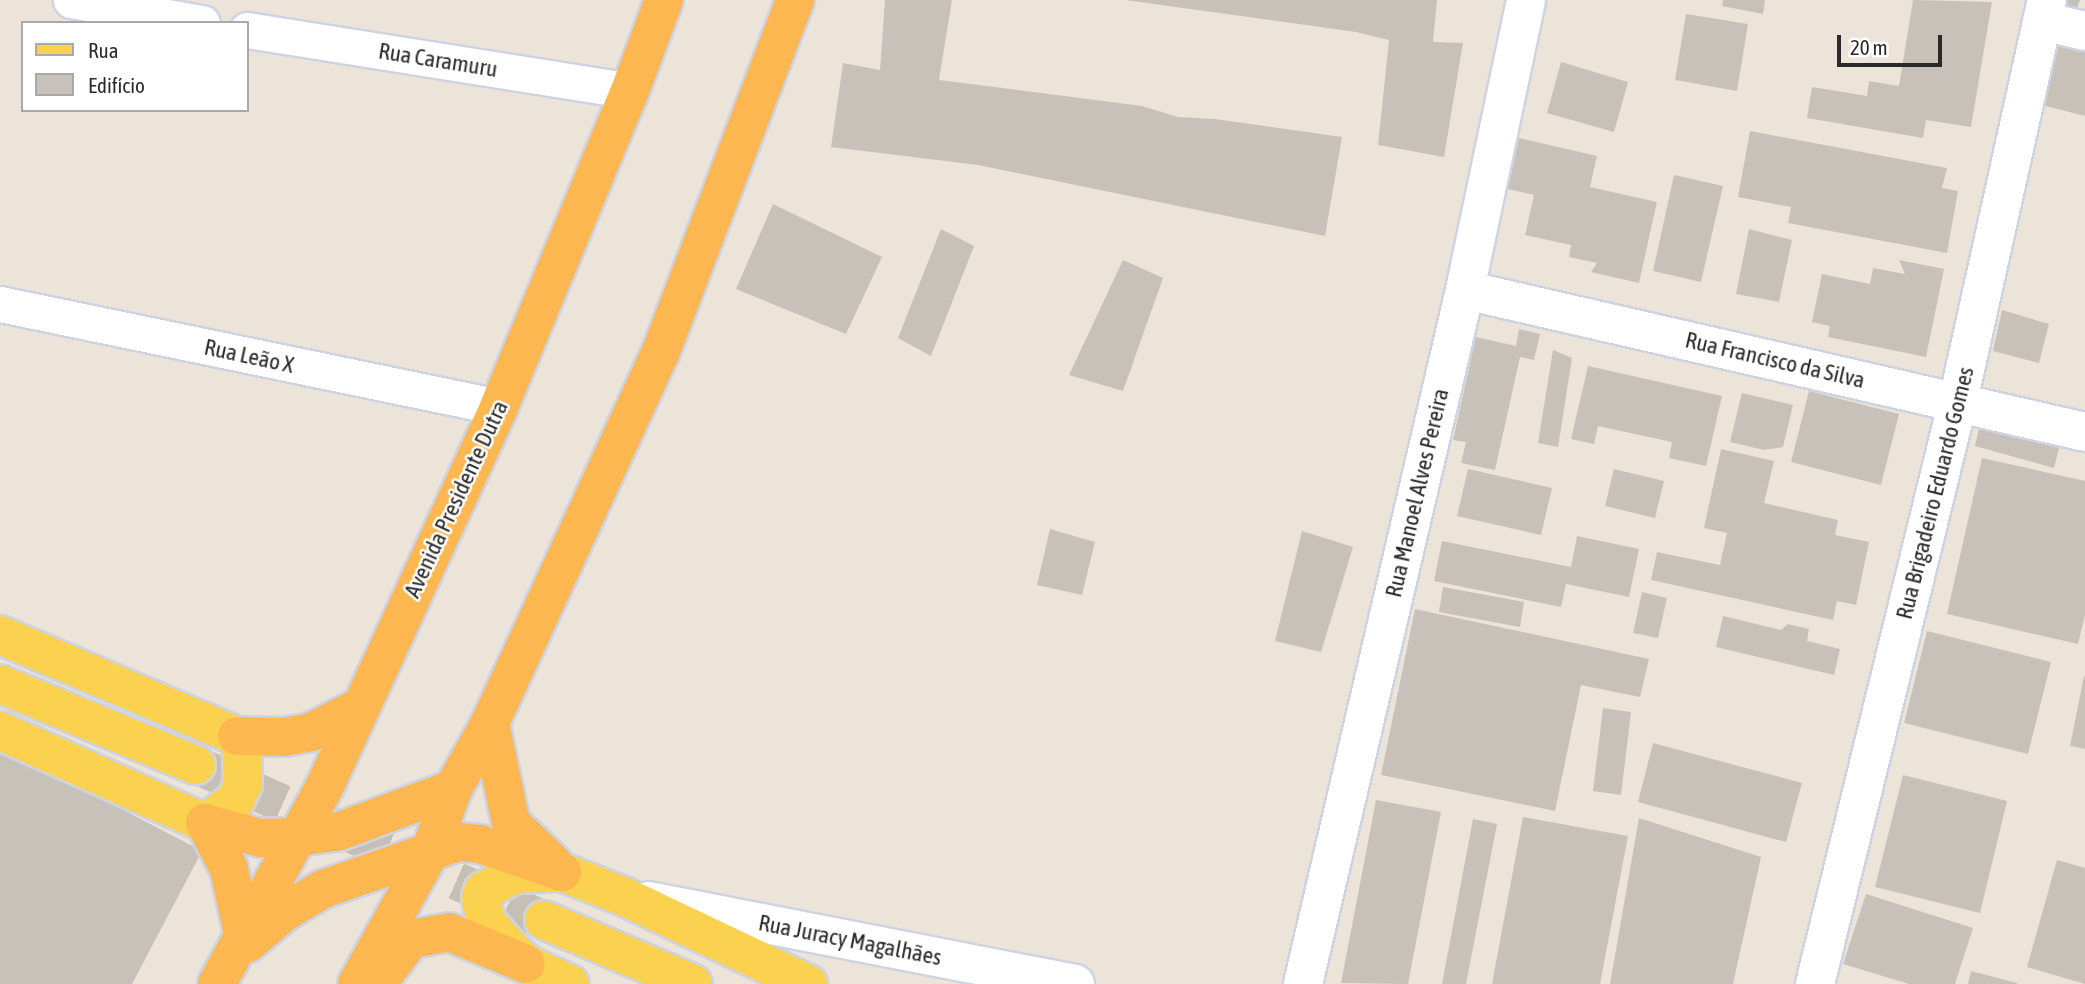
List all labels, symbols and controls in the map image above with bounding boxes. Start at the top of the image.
legend [21,21,248,112]
scale bar [1840,21,1945,65]
text: 20 m [1850,35,1888,59]
street label: Rua Caramuru [377,37,499,83]
text: Rua [88,38,118,62]
text: Edifício [88,73,145,97]
street label: Rua Francisco da Silva [1683,326,1867,394]
street label: Rua Leão X [202,333,296,379]
street label: Rua Brigadeiro Eduardo Gomes [1890,364,1980,622]
street label: Rua Manoel Alves Pereira [1380,386,1454,600]
street label: Avenida Presidente Dutra [398,396,514,602]
street label: Rua Juracy Magalhães [756,909,944,971]

